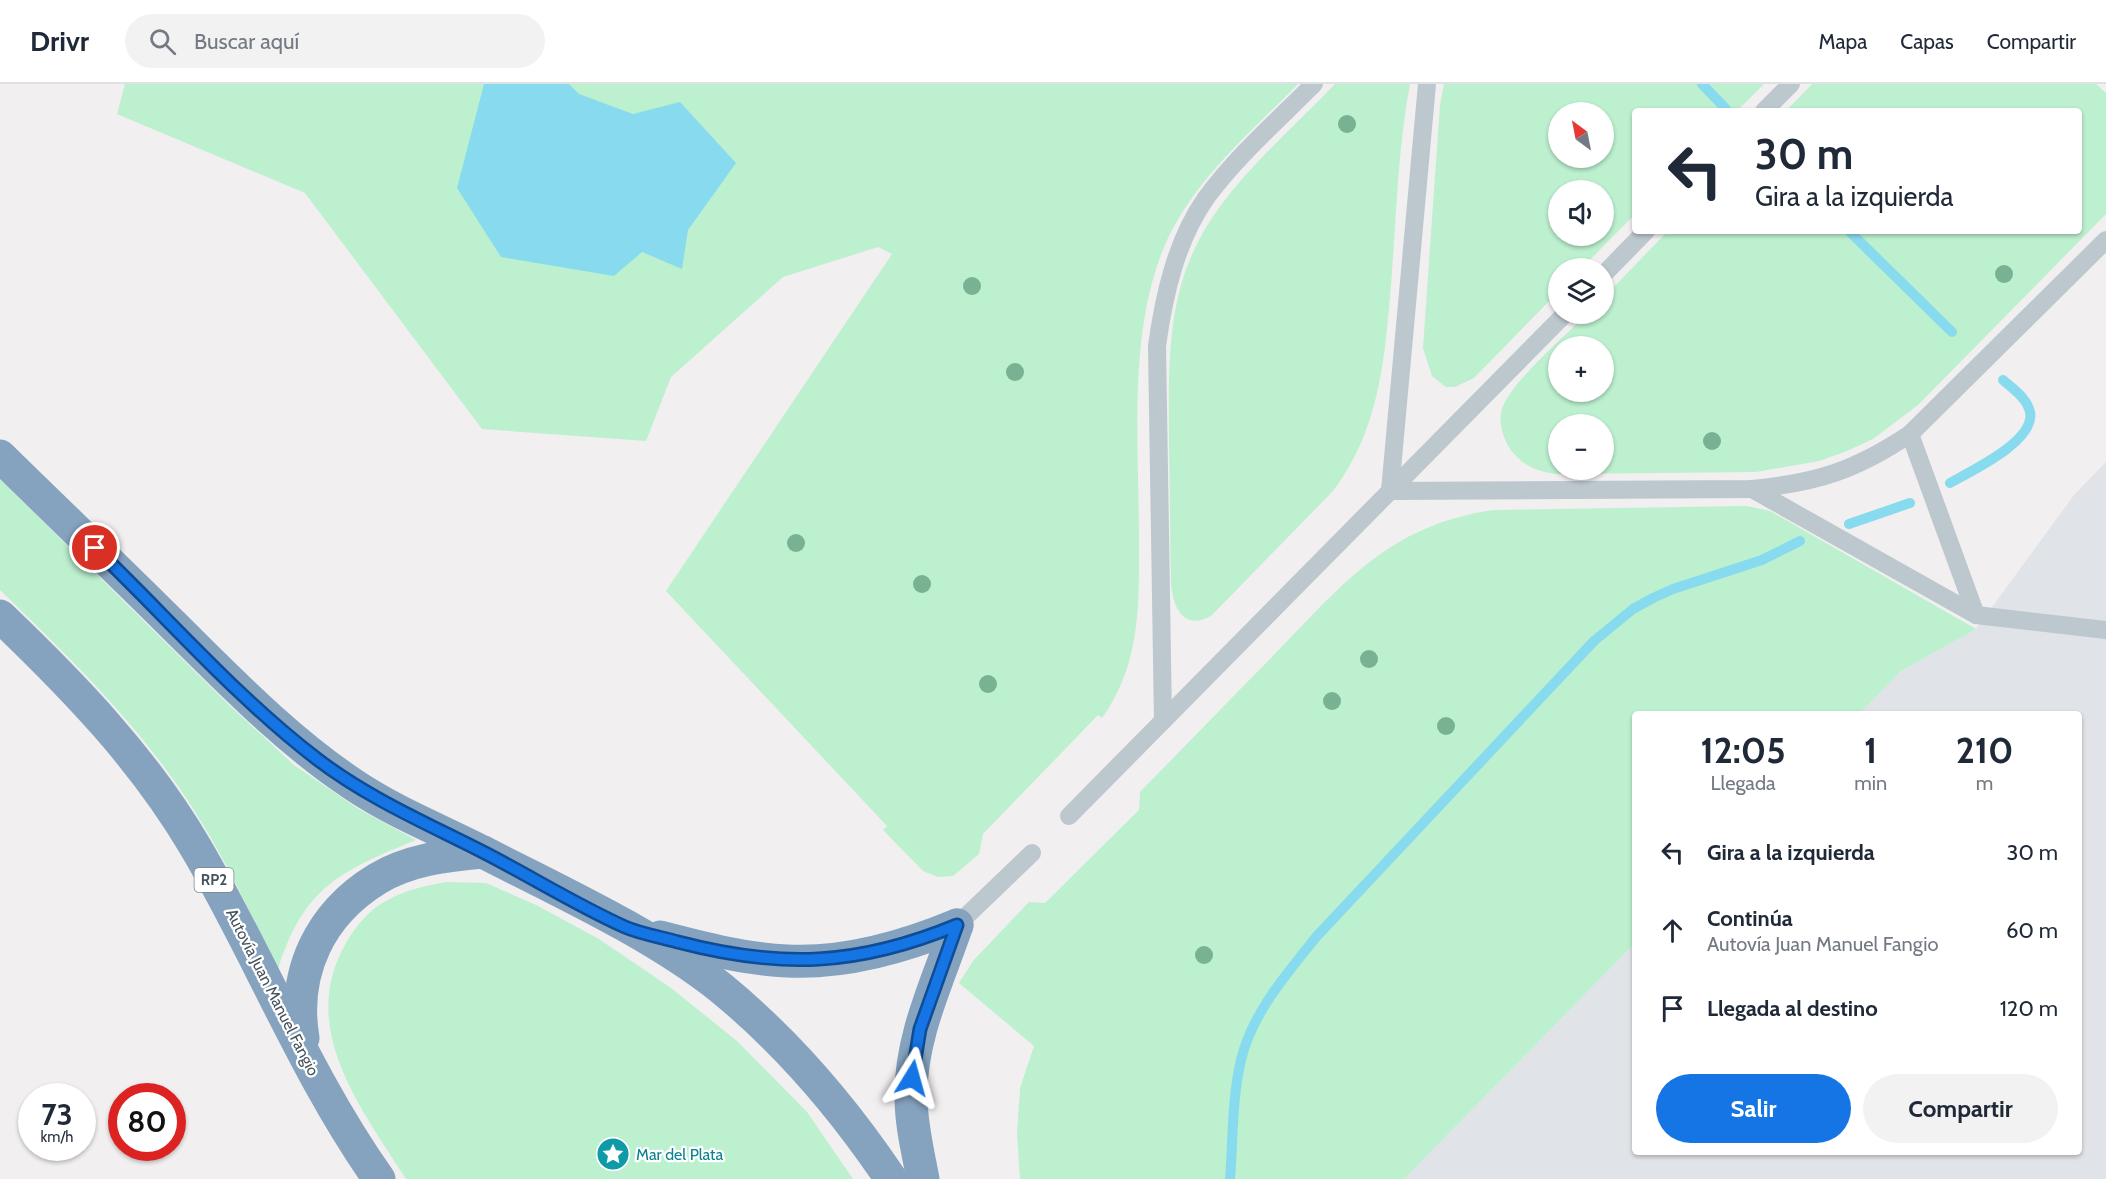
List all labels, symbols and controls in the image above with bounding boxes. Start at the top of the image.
search box [125,14,545,68]
text: Drivr [30,24,89,58]
icon: search [146,25,179,58]
text: Buscar aquí [194,28,299,55]
text: Mapa [1819,29,1867,54]
text: Capas [1900,29,1954,54]
text: Compartir [1987,29,2076,54]
north arrow [1548,102,1614,168]
map controls [1548,102,1614,480]
text: 30 m [1755,128,1853,180]
icon: left [1656,132,1734,210]
button: sound [1548,180,1614,246]
text: Gira a la izquierda [1755,180,1954,213]
button: layers [1548,258,1614,324]
button: + [1548,336,1614,402]
button: − [1548,414,1614,480]
pin [69,522,120,573]
icon: arrive [78,531,111,564]
text: 12:05 [1701,728,1786,772]
text: 1 [1864,728,1877,772]
text: 210 [1956,728,2013,772]
text: Llegada [1711,771,1776,795]
text: min [1854,771,1887,795]
text: m [1976,771,1993,795]
icon: left [1656,836,1689,869]
text: Gira a la izquierda [1707,839,1875,866]
text: 30 m [2006,839,2058,866]
road number: RP2 [194,868,234,892]
street label: Autovía Juan Manuel Fangio [222,905,323,1079]
text: Continúa [1707,905,1793,932]
icon: ahead [1656,914,1689,947]
text: 60 m [2006,917,2058,944]
text: Autovía Juan Manuel Fangio [1707,932,1938,956]
icon: arrive [1656,992,1689,1025]
text: Llegada al destino [1707,995,1878,1022]
text: 120 m [2000,995,2058,1022]
position arrow [880,1046,944,1110]
button: Salir [1656,1074,1851,1143]
button: Compartir [1863,1074,2058,1143]
speed limit sign: 80 [108,1083,186,1161]
text: 73 [41,1096,73,1133]
text: km/h [41,1128,73,1146]
place icon: Mar del Plata [595,1136,631,1172]
place label: Mar del Plata [636,1145,723,1164]

